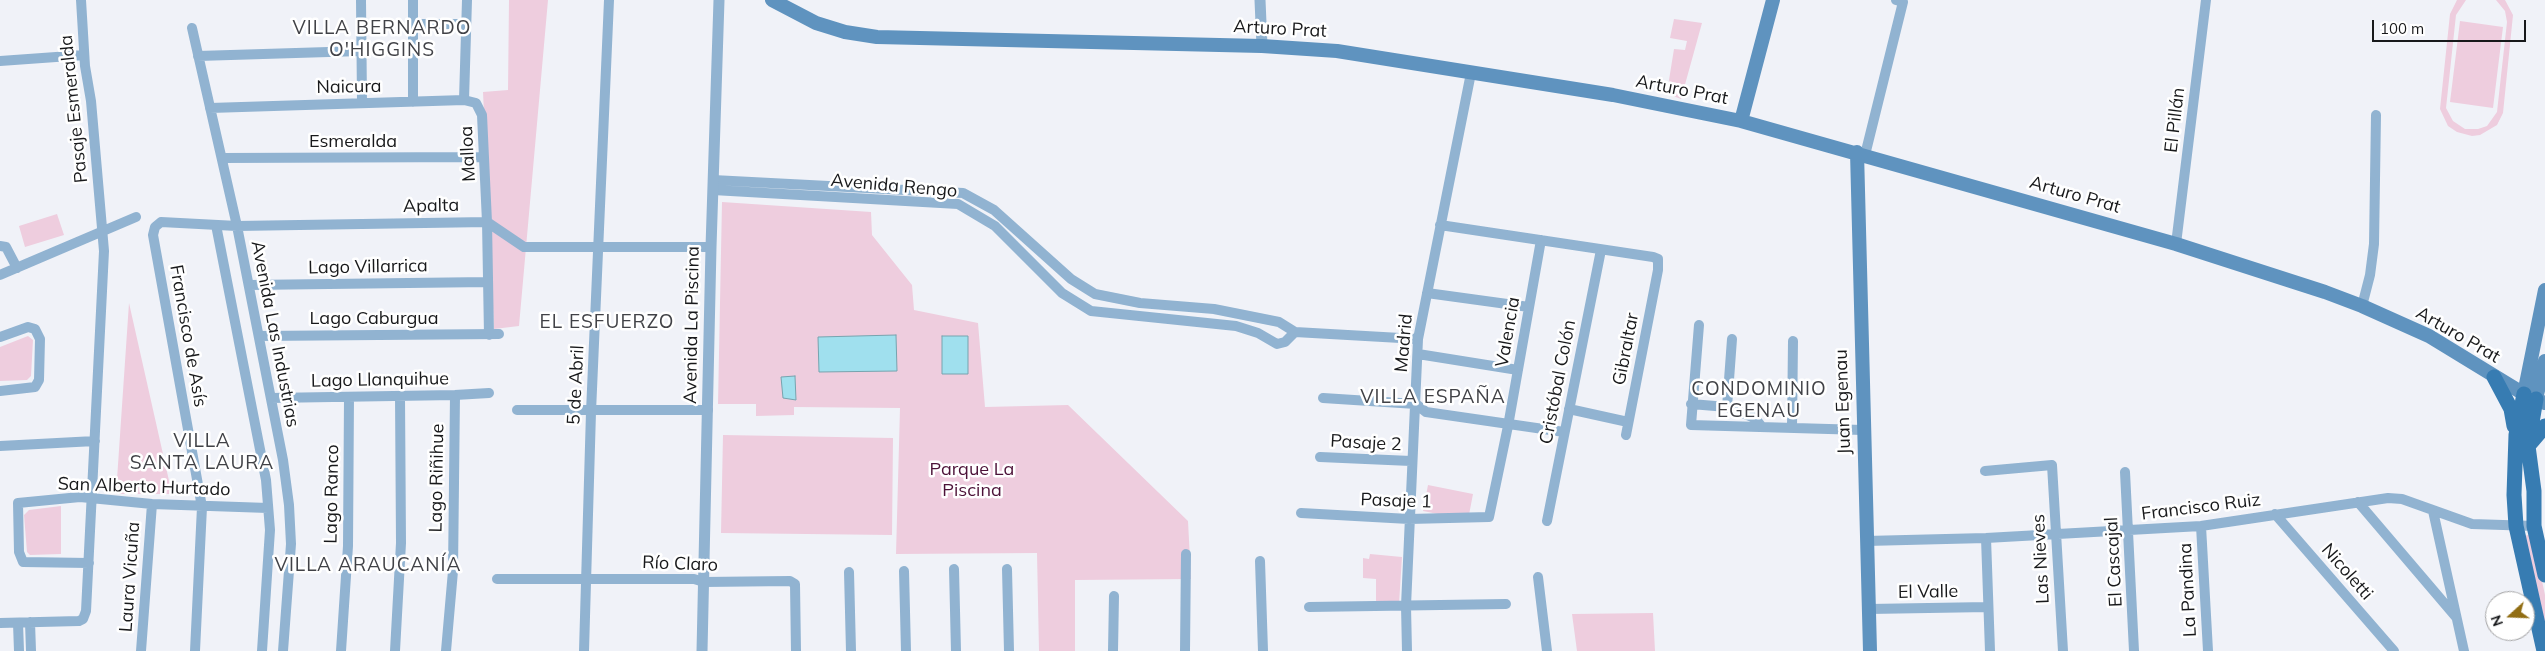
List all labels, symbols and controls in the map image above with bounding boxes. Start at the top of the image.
scale bar [2375,10,2529,42]
street label: Arturo Prat [1233,16,1327,42]
district label: VILLA BERNARDO O'HIGGINS [291,17,473,61]
text: 100 m [2380,19,2424,38]
street label: Pasaje Esmeralda [55,34,93,184]
street label: Arturo Prat [1634,70,1730,110]
street label: Naicura [316,76,382,98]
street label: El Pillán [2160,86,2190,154]
street label: Malloa [456,126,480,182]
street label: Esmeralda [309,131,397,153]
street label: Avenida Rengo [830,170,958,202]
street label: Arturo Prat [2027,172,2123,218]
street label: Apalta [403,195,459,217]
street label: Avenida Las Industrias [246,239,304,429]
street label: Avenida La Piscina [680,246,704,404]
street label: Lago Villarrica [308,255,428,279]
street label: Francisco de Asís [165,263,211,409]
street label: Valencia [1491,295,1525,369]
street label: Arturo Prat [2412,302,2504,368]
street label: Lago Caburgua [310,308,438,330]
district label: EL ESFUERZO [538,311,676,333]
street label: Gibraltar [1608,311,1644,387]
street label: Madrid [1391,313,1417,373]
street label: Cristóbal Colón [1535,318,1581,446]
street label: 5 de Abril [563,345,589,425]
street label: Juan Egenau [1830,349,1856,455]
street label: Lago Llanquihue [311,368,449,392]
district label: CONDOMINIO EGENAU [1690,378,1828,422]
district label: VILLA ESPAÑA [1359,386,1507,408]
street label: Lago Riñihue [425,423,449,533]
district label: VILLA SANTA LAURA [128,430,276,474]
street label: Pasaje 2 [1330,430,1402,456]
street label: Lago Ranco [320,444,344,544]
park label: Parque La Piscina [930,459,1014,502]
street label: San Alberto Hurtado [57,473,231,501]
street label: Pasaje 1 [1360,489,1432,513]
street label: Francisco Ruiz [2140,489,2262,525]
street label: Las Nieves [2028,514,2054,604]
street label: El Cascajal [2101,516,2127,608]
street label: Laura Vicuña [115,521,145,633]
street label: Nicoletti [2317,539,2377,605]
street label: La Pandina [2175,542,2201,638]
street label: Río Claro [642,552,718,576]
district label: VILLA ARAUCANÍA [273,554,463,576]
street label: El Valle [1898,581,1958,603]
north arrow [2485,591,2535,641]
text: N [2487,613,2507,629]

